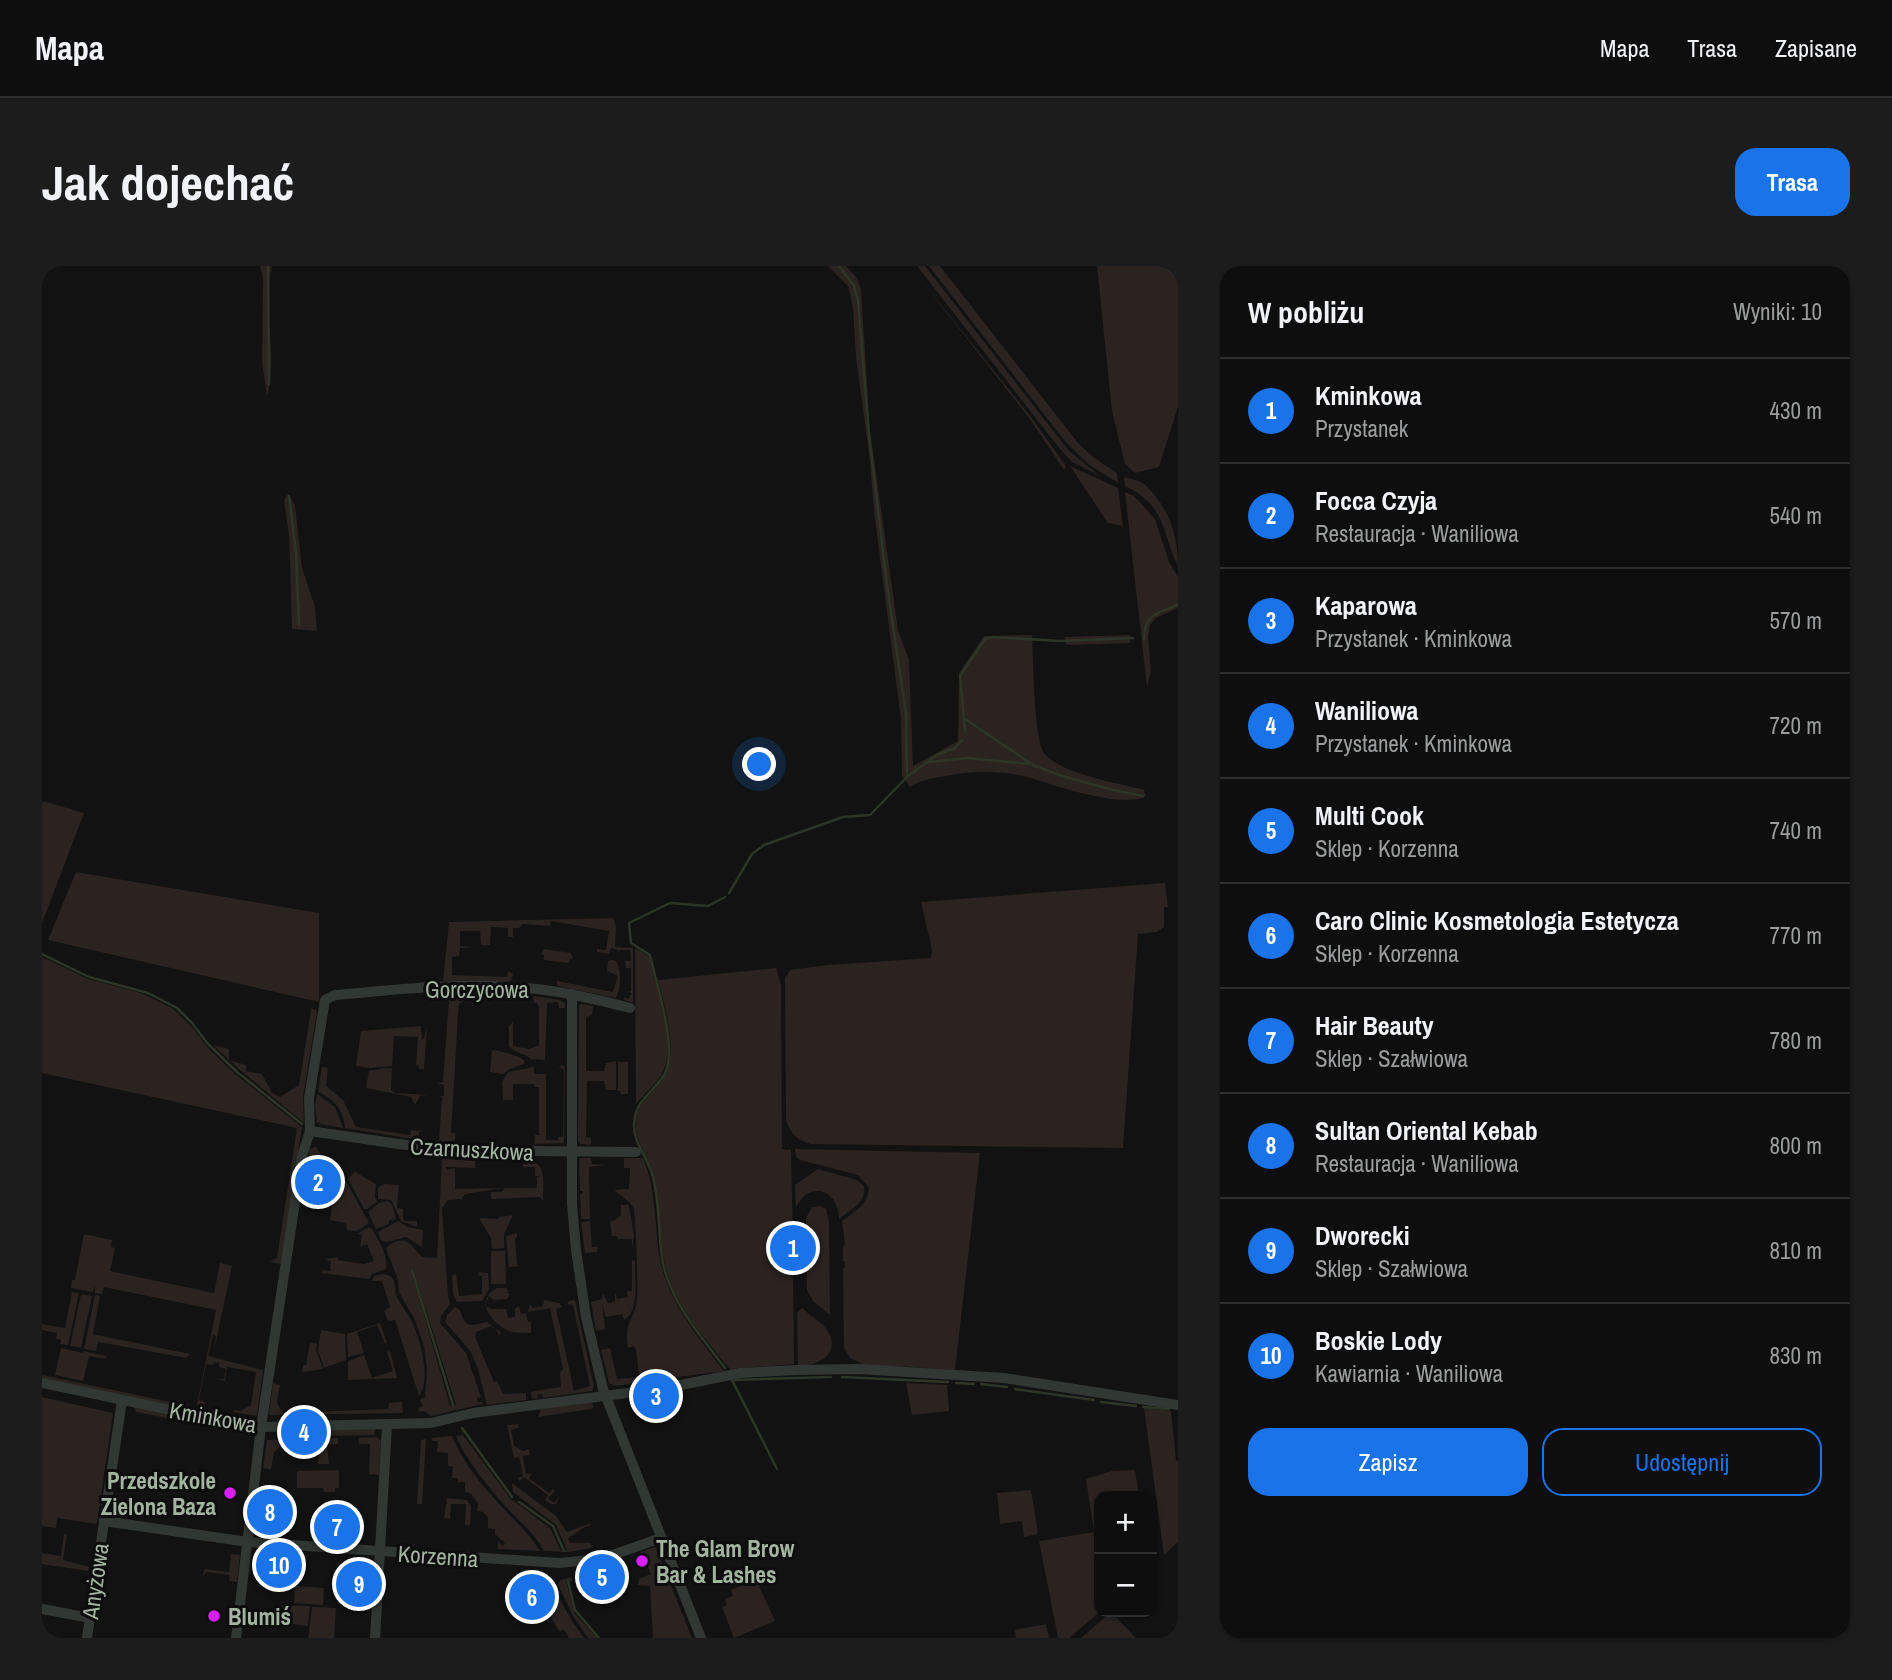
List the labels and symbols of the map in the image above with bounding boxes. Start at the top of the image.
your location [742,747,776,781]
street label: Gorczycowa [425,974,529,1005]
street label: Czarnuszkowa [409,1130,535,1168]
pin: 2 [295,1156,341,1208]
pin: 1 [770,1222,816,1274]
pin: 3 [633,1370,679,1422]
street label: Kminkowa [167,1394,260,1440]
pin: 4 [281,1406,327,1458]
place label: Przedszkole Zielona Baza [101,1465,216,1522]
marker: Przedszkole Zielona Baza [222,1485,238,1501]
pin: 8 [247,1486,293,1538]
pin: 7 [314,1501,360,1553]
place label: The Glam Brow Bar & Lashes [656,1533,795,1590]
street label: Korzenna [397,1538,480,1574]
pin: 10 [256,1539,302,1591]
street label: Anyżowa [74,1540,116,1622]
pin: 5 [579,1551,625,1603]
marker: The Glam Brow Bar & Lashes [634,1553,650,1569]
pin: 9 [336,1558,382,1610]
pin: 6 [509,1571,555,1623]
place label: Blumiś [228,1601,291,1632]
marker: Blumiś [206,1608,222,1624]

